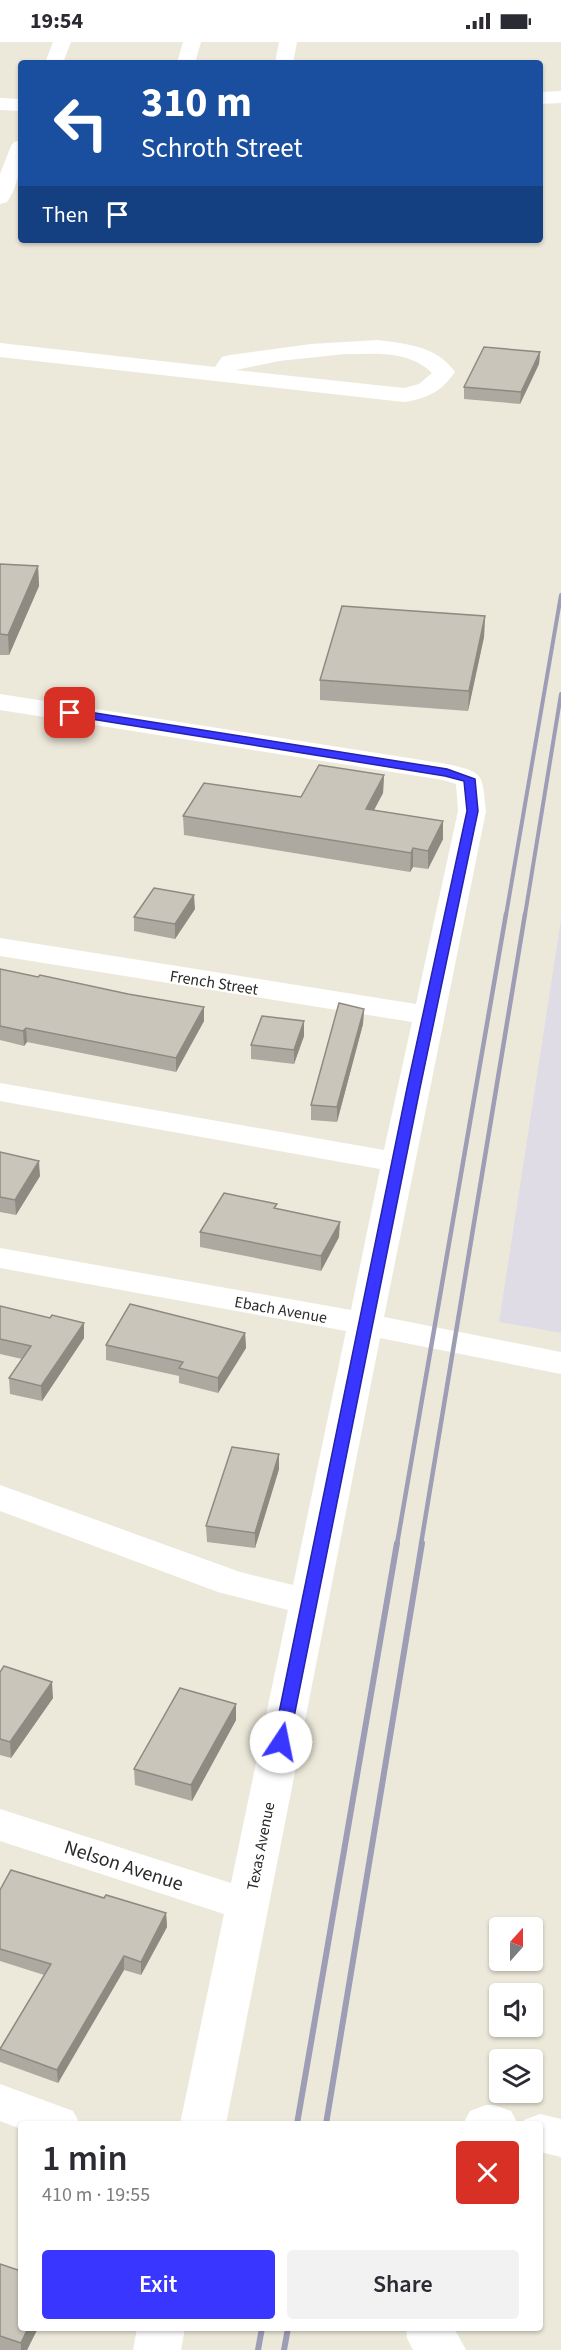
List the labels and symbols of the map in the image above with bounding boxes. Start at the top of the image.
pin [44,687,95,738]
street label: French Street [168,965,260,1001]
street label: Ebach Avenue [233,1291,329,1329]
position arrow [249,1710,313,1774]
street label: Texas Avenue [242,1800,280,1892]
street label: Nelson Avenue [61,1834,187,1898]
north arrow [489,1917,543,1971]

